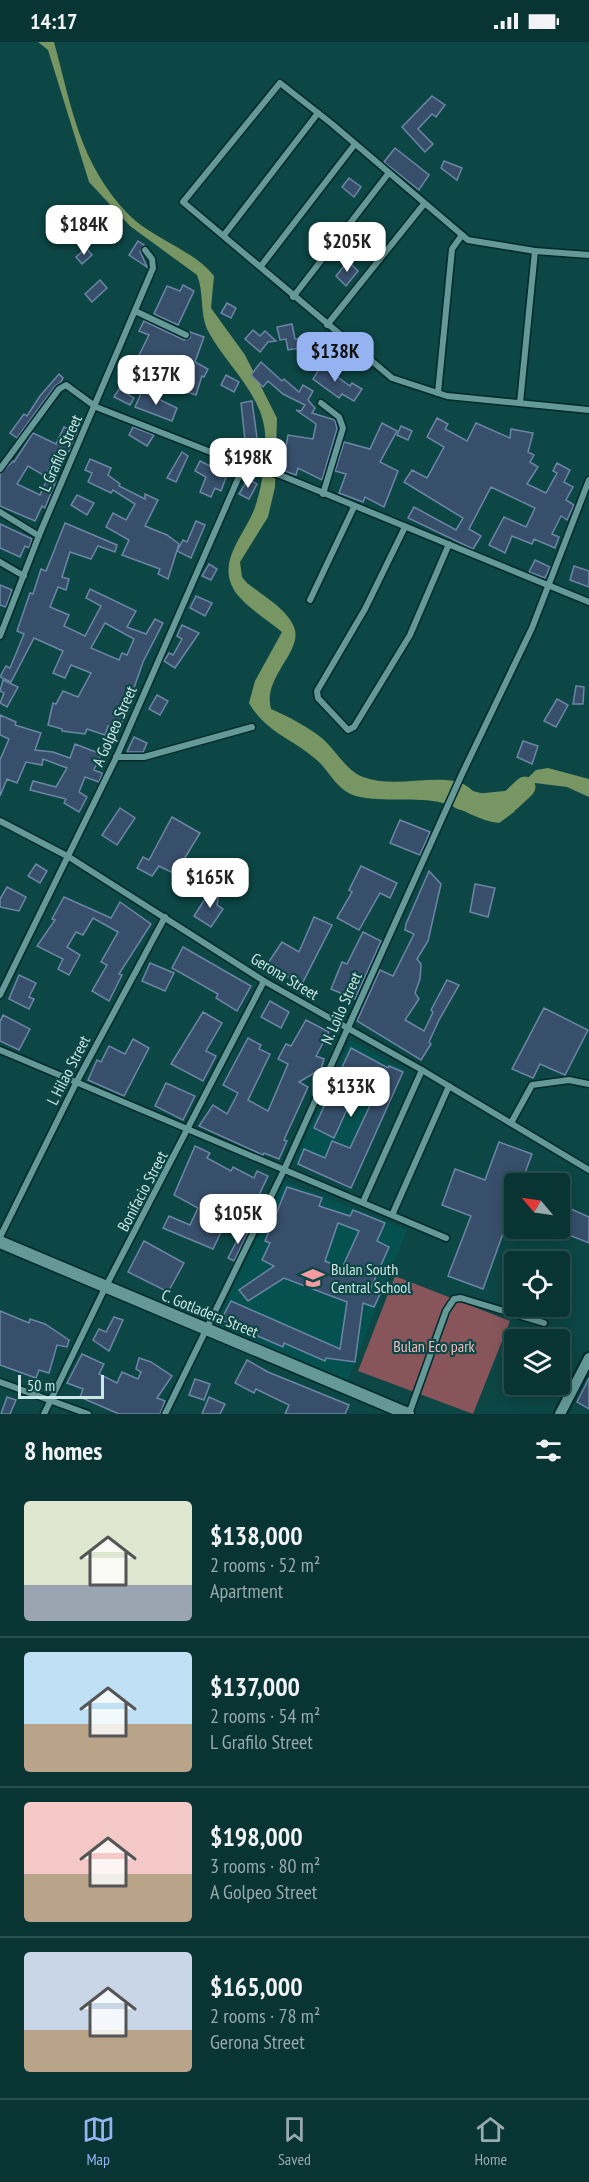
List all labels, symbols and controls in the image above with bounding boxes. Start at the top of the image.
text: 14:17 [30,7,78,35]
pin: $184K [42,205,126,256]
text: $184K [60,211,108,237]
pin: $205K [305,222,389,273]
text: $205K [323,228,371,254]
pin: $138K [293,332,377,383]
text: $138K [311,338,359,364]
pin: $137K [114,355,198,406]
text: $137K [132,361,180,387]
street label: L Grafilo Street [34,411,86,495]
pin: $198K [206,438,290,489]
text: $198K [224,444,272,470]
street label: A Golpeo Street [87,682,141,769]
pin: $165K [168,858,252,909]
text: $165K [186,864,234,890]
street label: Gerona Street [247,948,323,1004]
street label: N. Loilo Street [316,968,366,1047]
street label: L Hilao Street [42,1031,94,1108]
pin: $133K [309,1067,393,1118]
text: $133K [327,1073,375,1099]
street label: Bonifacio Street [112,1147,172,1235]
north arrow [504,1173,570,1239]
map controls [504,1173,570,1395]
pin: $105K [196,1194,280,1245]
text: $105K [214,1200,262,1226]
button: locate [504,1251,570,1317]
place label: Bulan South Central School [331,1259,411,1297]
school or university icon: Bulan South Central School [300,1265,326,1291]
street label: C. Gotladera Street [159,1285,262,1342]
button: layers [504,1329,570,1395]
park label: Bulan Eco park [393,1336,476,1356]
scale bar [18,1372,104,1400]
text: 50 m [27,1375,55,1395]
text: 8 homes [24,1434,102,1467]
icon: filters [532,1434,565,1467]
text: $138,000 [210,1519,303,1552]
icon: home [72,1525,144,1597]
text: 2 rooms · 52 m² [210,1552,320,1578]
text: Apartment [210,1578,283,1604]
text: $137,000 [210,1670,300,1703]
icon: home [72,1676,144,1748]
text: 2 rooms · 54 m² [210,1703,320,1729]
text: L Grafilo Street [210,1729,313,1755]
text: $198,000 [210,1820,303,1853]
icon: home [72,1826,144,1898]
text: 3 rooms · 80 m² [210,1853,320,1879]
text: A Golpeo Street [210,1879,317,1905]
text: $165,000 [210,1970,303,2003]
icon: home [72,1976,144,2048]
text: 2 rooms · 78 m² [210,2003,320,2029]
text: Gerona Street [210,2029,305,2055]
tab: Map [82,2113,115,2169]
tab: Saved [278,2113,311,2169]
tab: Home [474,2113,507,2169]

